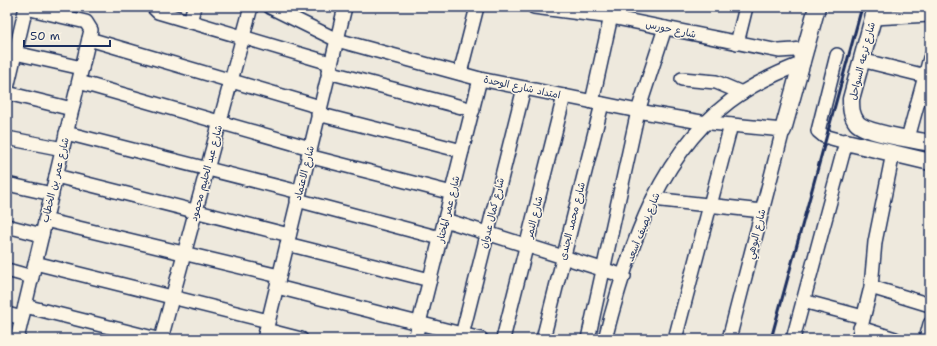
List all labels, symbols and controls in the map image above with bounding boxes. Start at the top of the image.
street label: شارع حورس [644,17,698,42]
street label: شارع ترعه السواحل [846,20,879,102]
scale bar [24,22,110,48]
text: 50 m [30,28,60,44]
street label: امتداد شارع الوحدة [482,73,562,102]
street label: شارع عبد الحليم محمود [187,123,226,223]
street label: شارع عمر بن الخطاب [38,136,73,224]
street label: شارع الاعتماد [291,144,318,202]
street label: شارع عمر المختار [433,174,464,245]
street label: شارع كمال عدوان [477,176,508,250]
street label: شارع محمد الجندى [556,180,589,262]
street label: شارع نصيف أسعد [623,190,664,264]
street label: شارع النمر [522,194,547,241]
street label: شارع البوهي [743,207,771,261]

